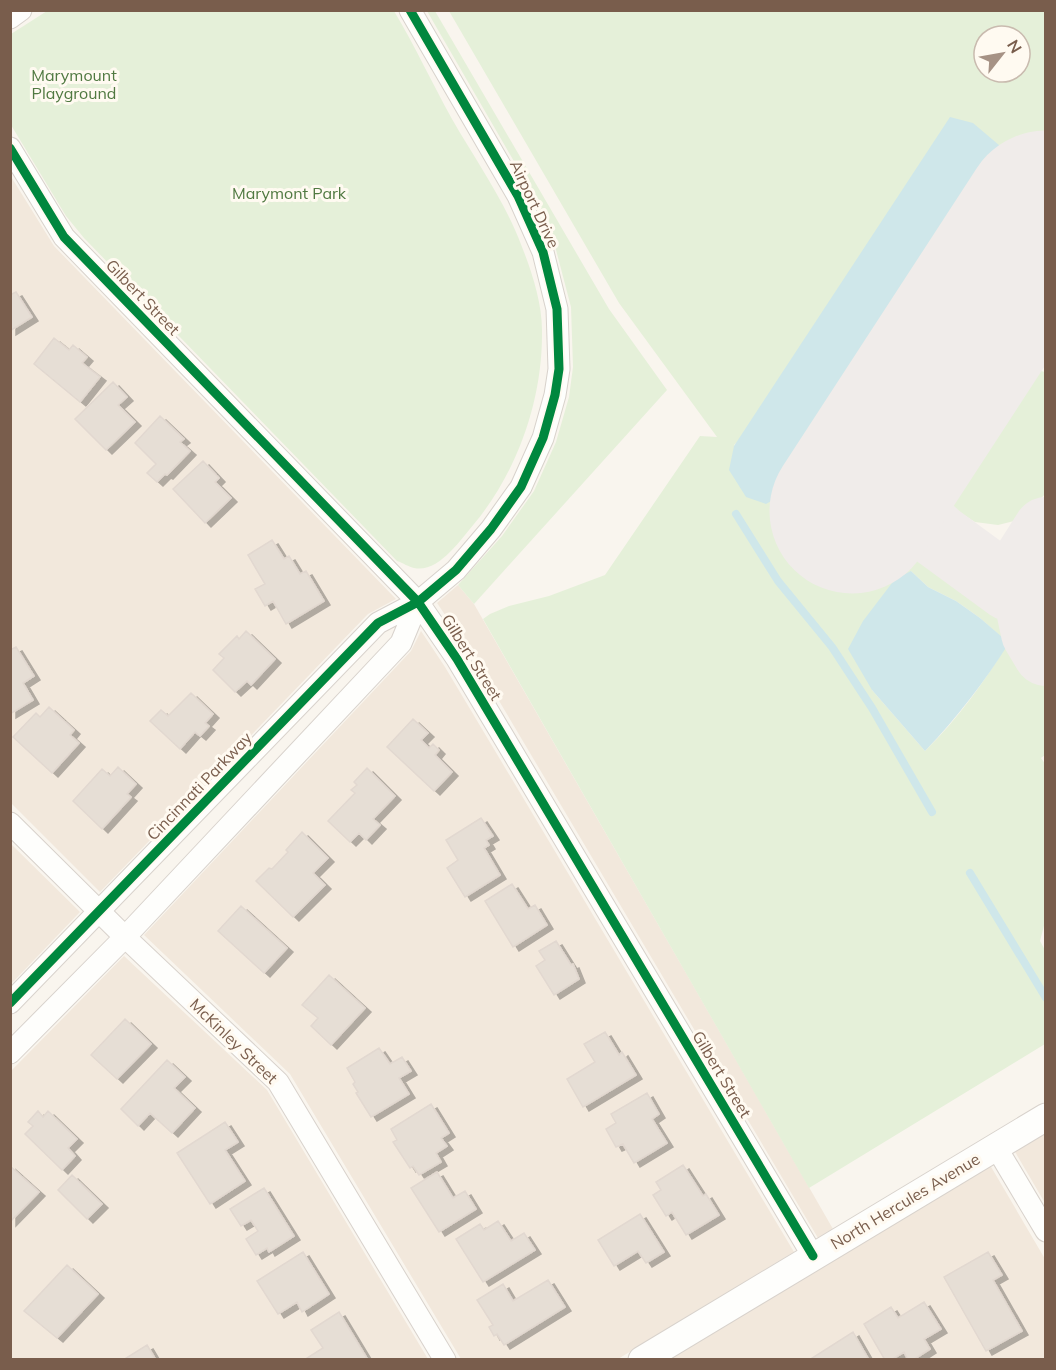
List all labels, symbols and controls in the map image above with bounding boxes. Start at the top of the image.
north arrow [972,24,1032,84]
text: N [1003,36,1027,57]
park label: Marymount Playground [31,65,117,103]
street label: Airport Drive [506,157,564,251]
park label: Marymont Park [232,183,347,203]
street label: Gilbert Street [102,255,184,339]
street label: Gilbert Street [438,610,507,704]
street label: Cincinnati Parkway [142,727,256,844]
street label: McKinley Street [186,994,282,1088]
street label: Gilbert Street [688,1027,756,1121]
street label: North Hercules Avenue [827,1148,983,1254]

